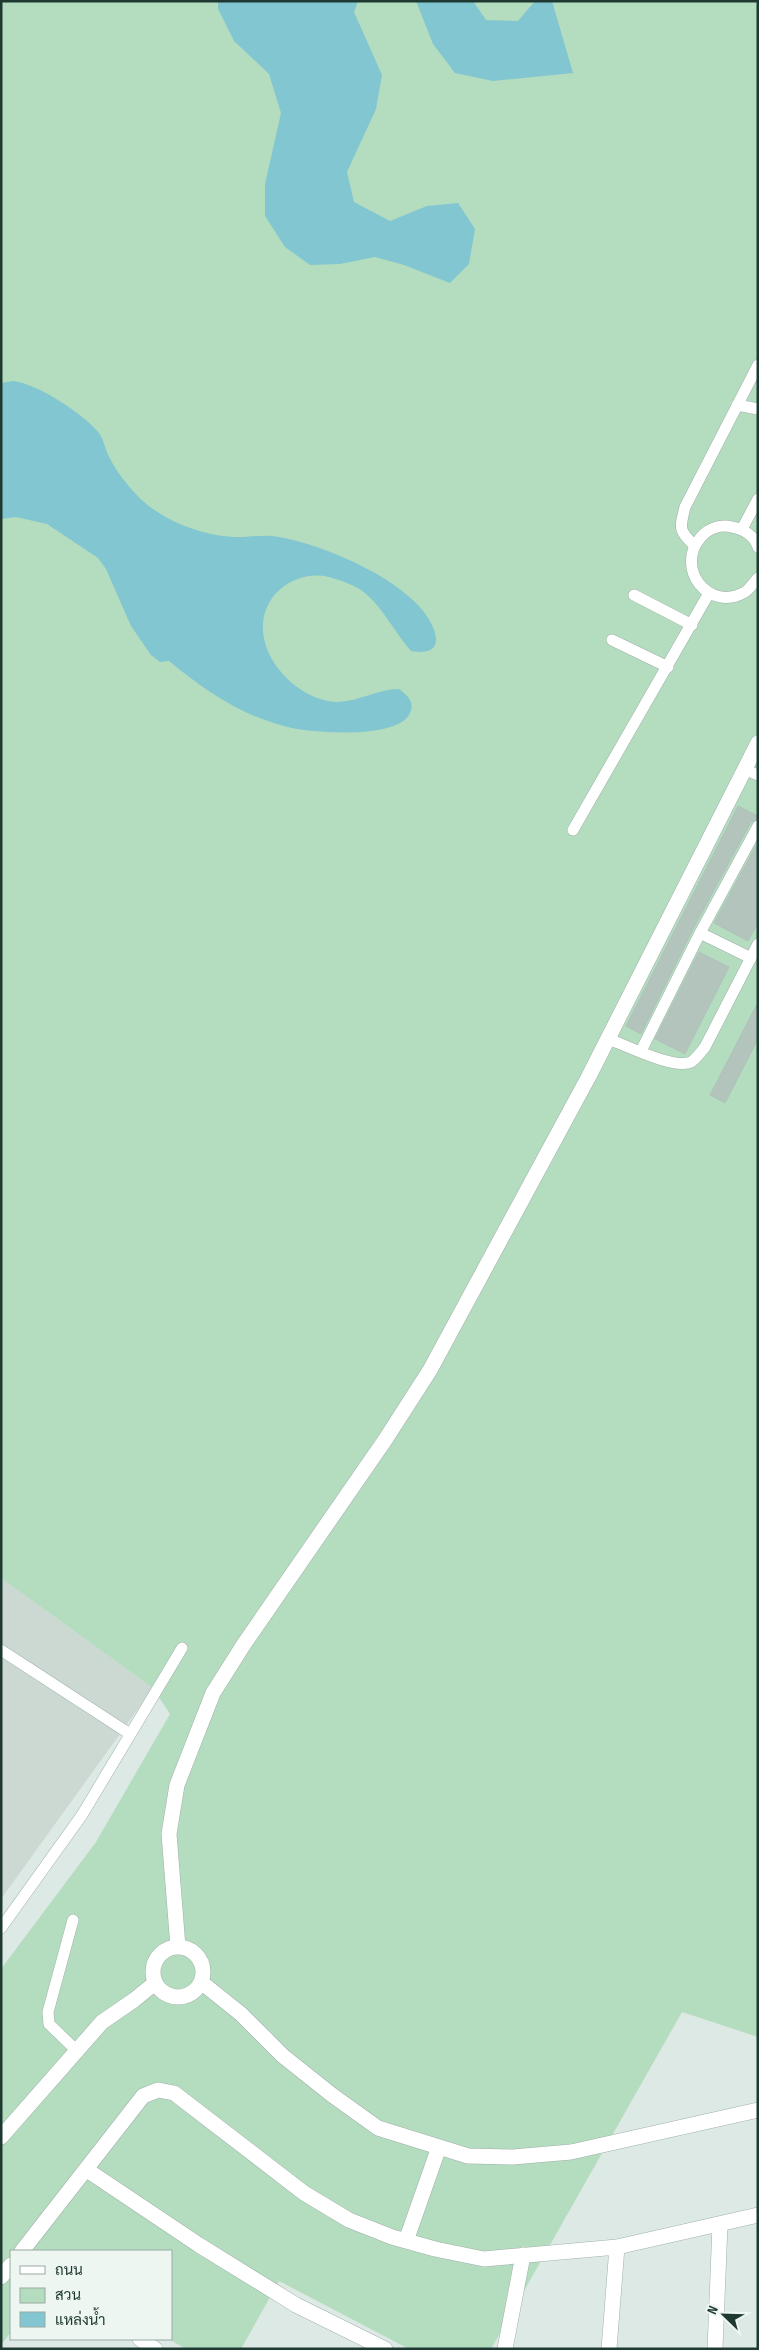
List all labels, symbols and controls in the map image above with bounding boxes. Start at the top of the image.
legend [10,2250,172,2340]
text: ถนน [55,2261,83,2280]
text: สวน [55,2286,81,2305]
north arrow [699,2290,749,2340]
text: N [703,2303,722,2317]
text: แหล่งน้ำ [55,2307,106,2330]

